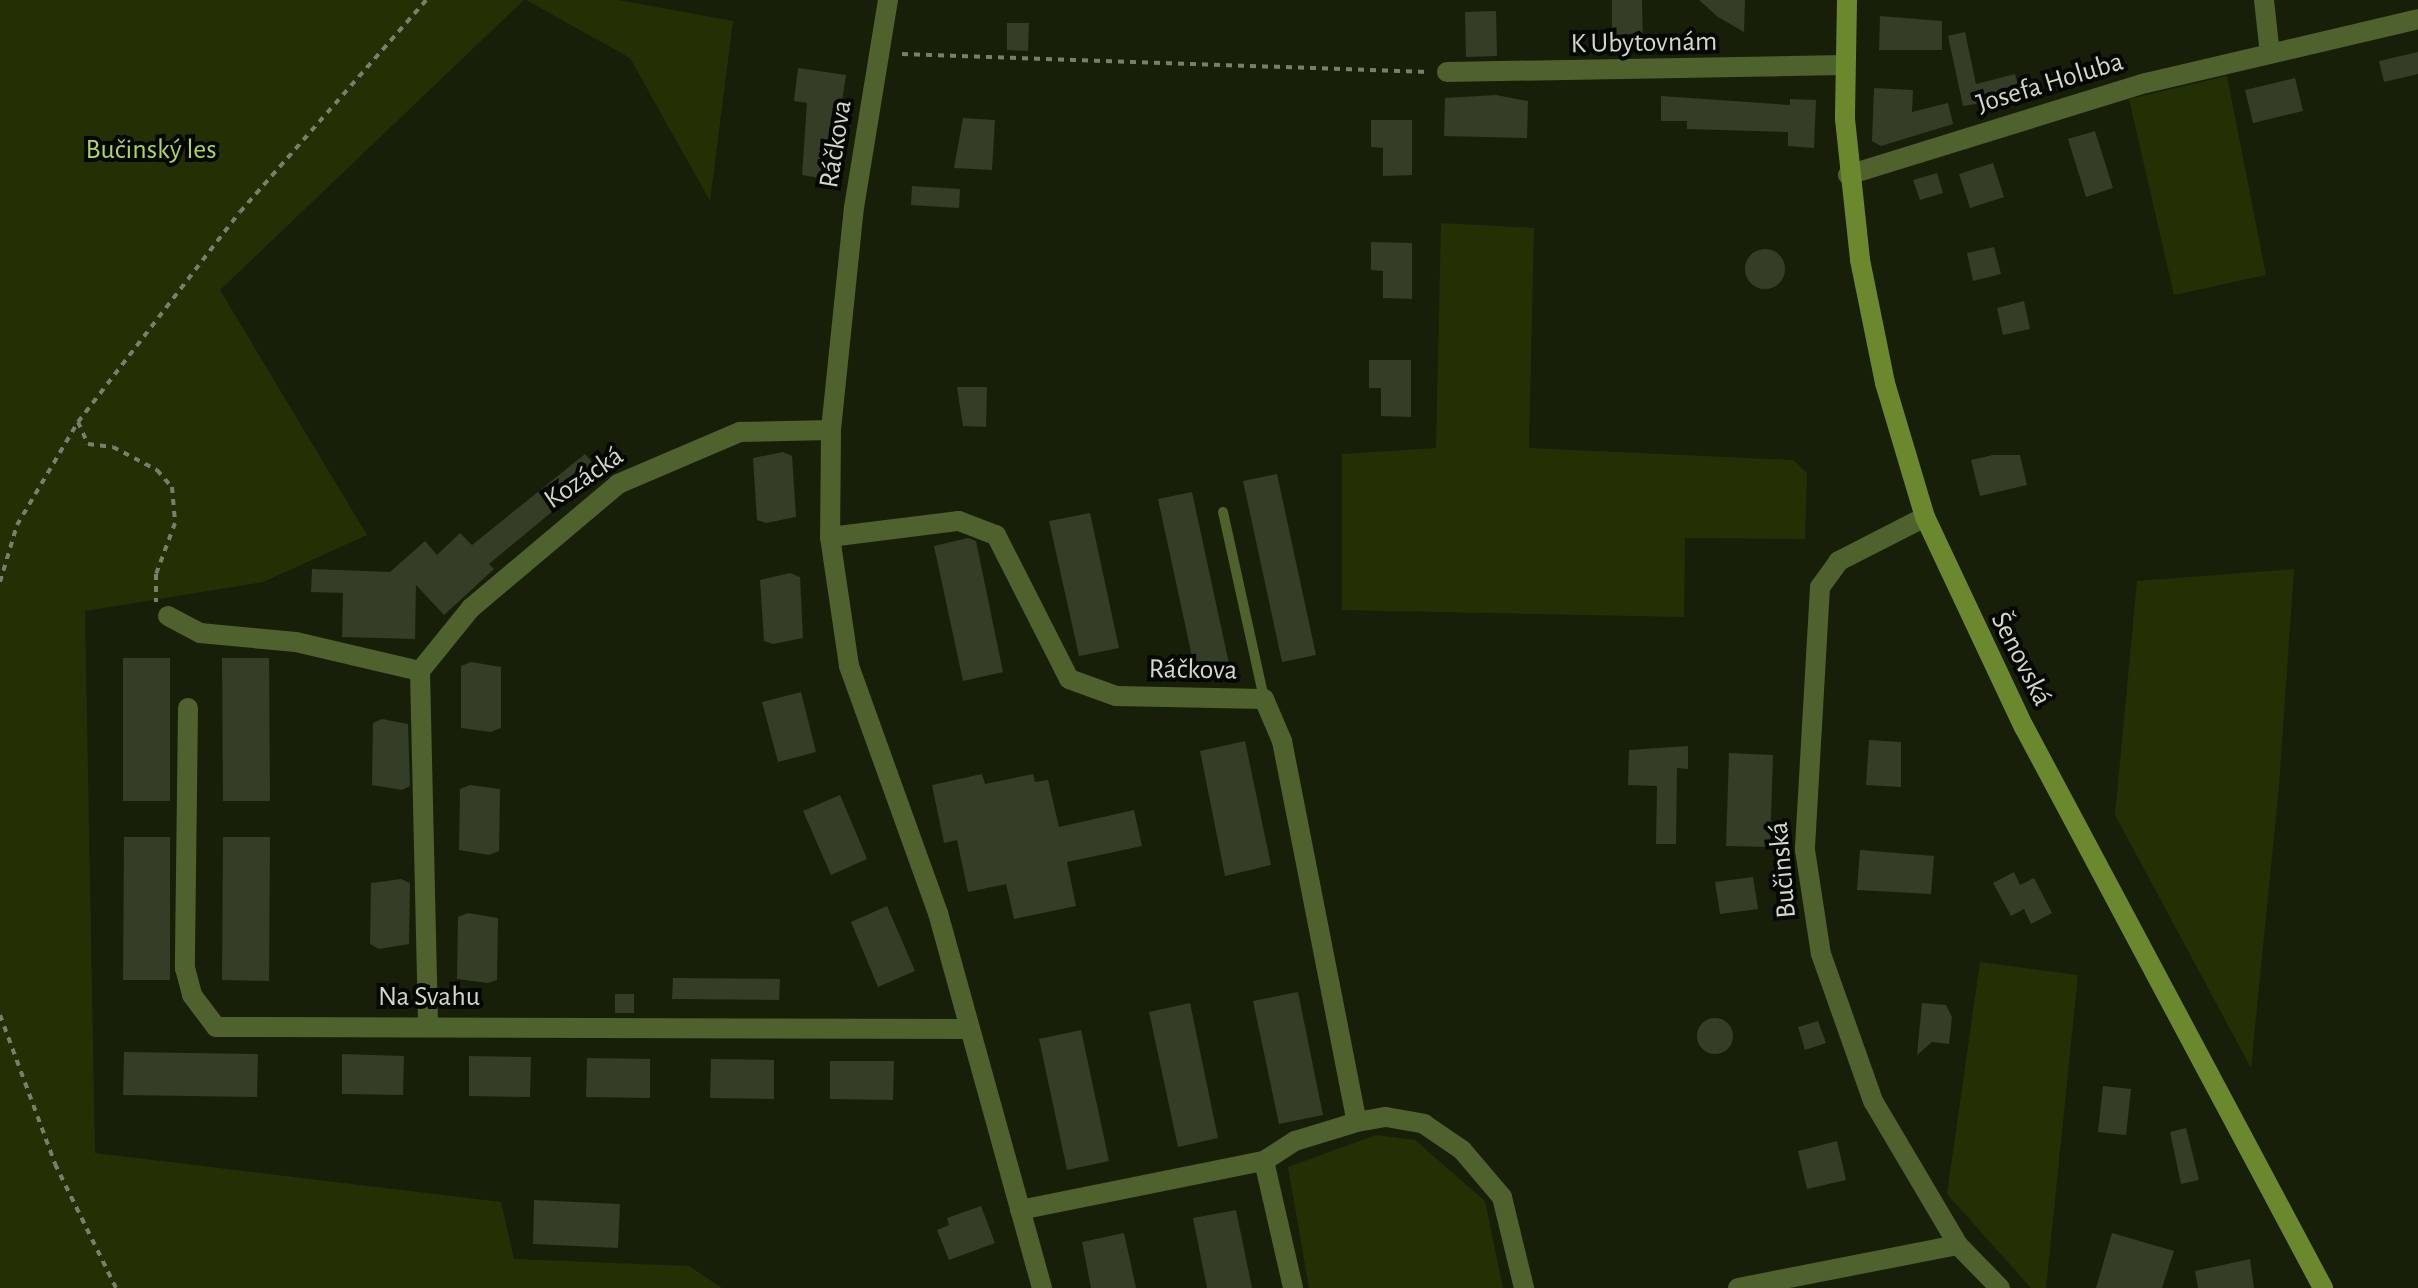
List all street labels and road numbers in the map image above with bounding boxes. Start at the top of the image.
street label: K Ubytovnám [1570,25,1718,61]
street label: Josefa Holuba [1973,45,2127,121]
street label: Ráčkova [812,98,860,190]
street label: Kozácká [538,439,630,517]
street label: Šenovská [1983,607,2059,711]
street label: Ráčkova [1148,652,1238,688]
street label: Bučinská [1762,820,1804,920]
street label: Na Svahu [378,980,480,1014]

